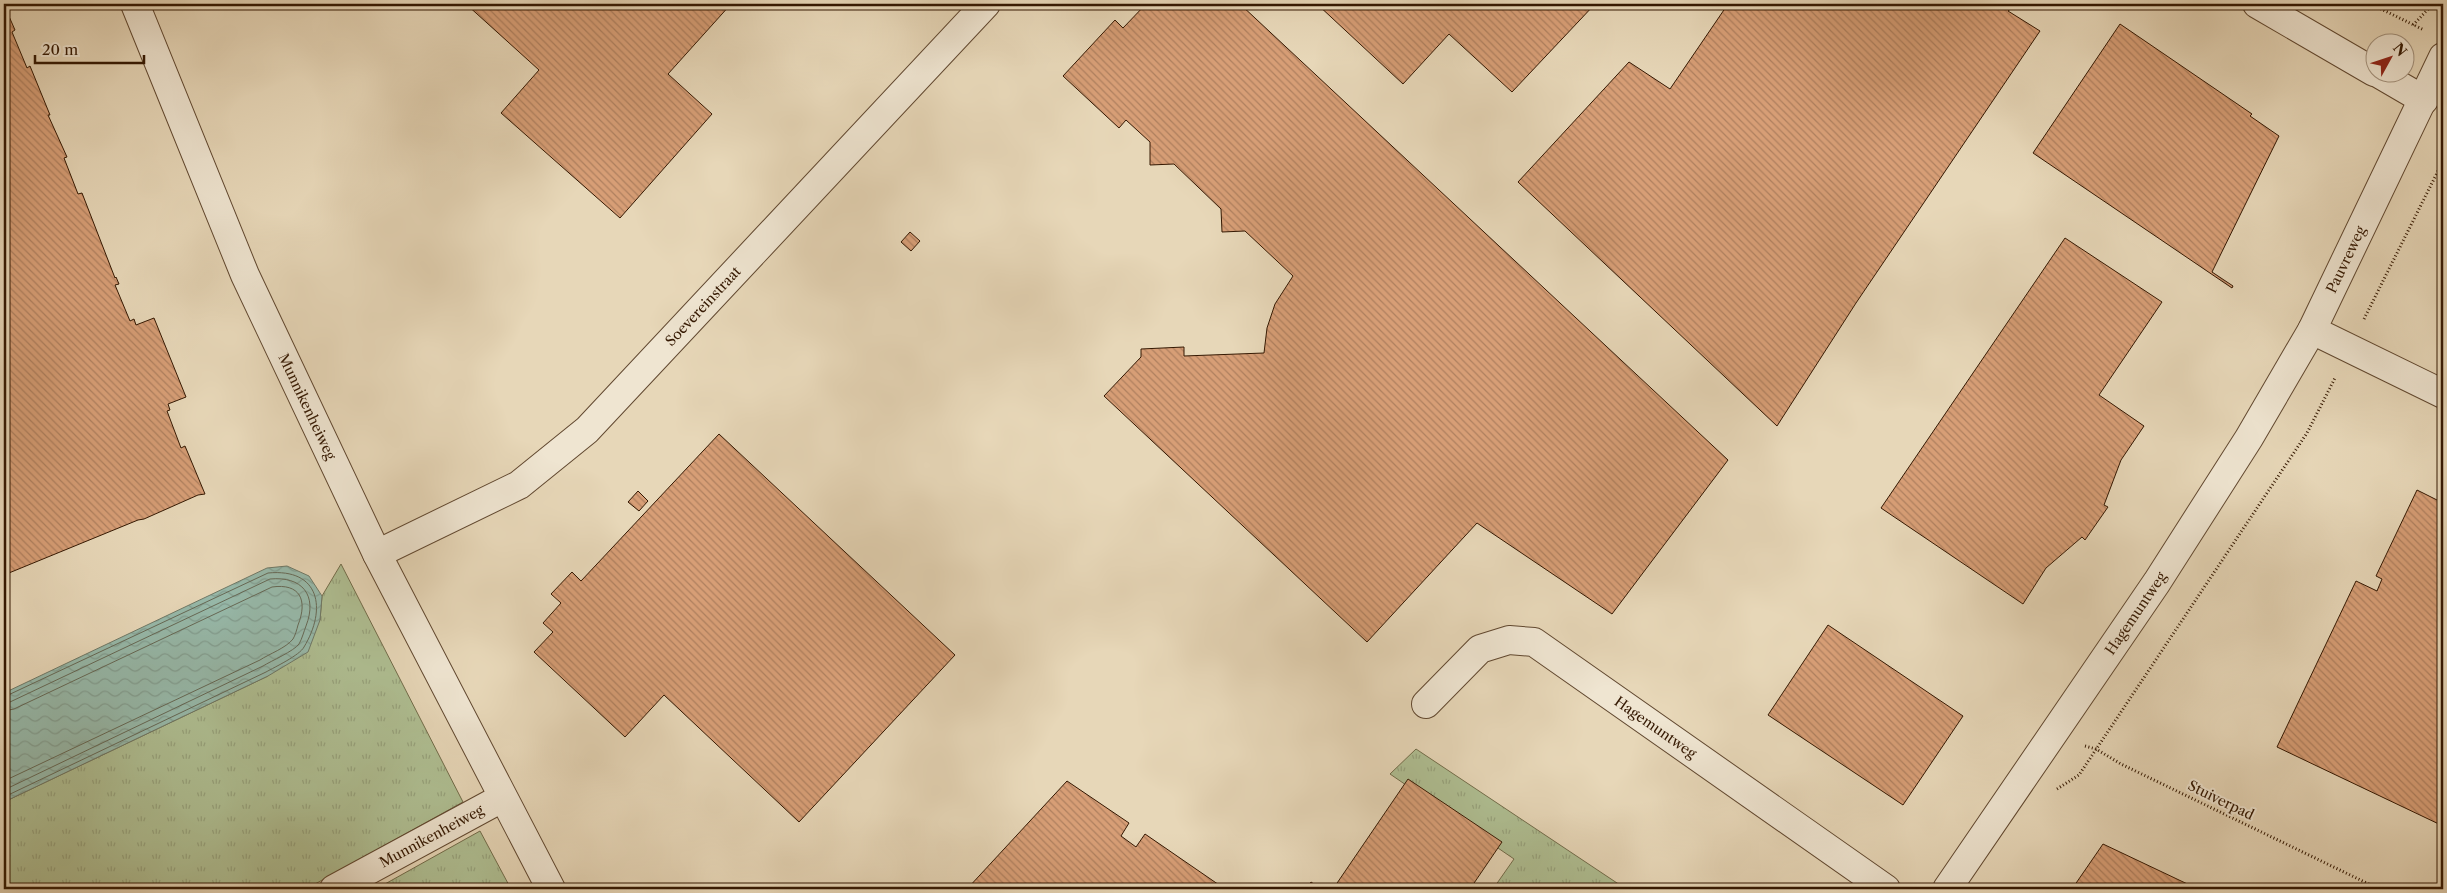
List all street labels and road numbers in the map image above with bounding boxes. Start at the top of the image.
street label: Pauvreweg [2322,223,2370,296]
street label: Soevereinstraat [661,262,745,350]
street label: Munnikenheiweg [274,350,340,463]
street label: Hagemuntweg [2101,568,2170,658]
street label: Hagemuntweg [1611,692,1701,763]
street label: Stuiverpad [2185,776,2258,824]
street label: Munnikenheiweg [376,800,487,872]

